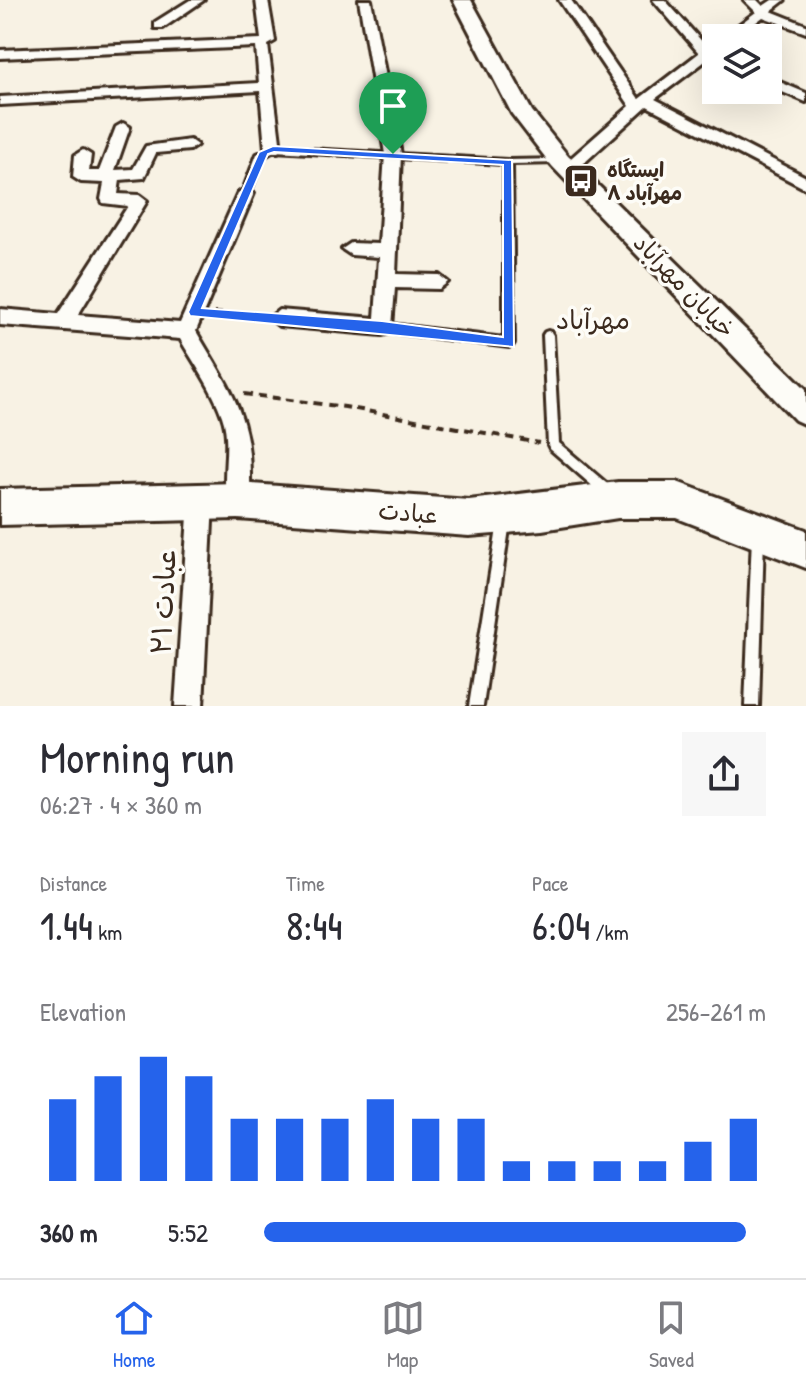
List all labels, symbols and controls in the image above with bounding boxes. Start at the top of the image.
map controls [702,24,782,104]
button: layers [702,24,782,104]
pin [359,72,427,154]
icon: arrive [371,84,415,128]
place label: ایستگاه مهرآباد ۸ [607,156,682,206]
bus stop icon: ایستگاه مهرآباد ۸ [562,162,600,200]
street label: خیابان مهرآباد [627,226,742,344]
district label: مهرآباد [556,302,630,337]
street label: عبادت [377,493,439,531]
street label: عبادت ۲۱ [141,549,185,655]
text: Morning run [40,727,235,787]
button: share [682,732,766,816]
text: 06:27 · 4 × 360 m [40,787,202,822]
text: Distance [40,868,107,898]
text: Time [286,868,325,898]
text: Pace [532,868,569,898]
text: 1.44 [40,898,93,952]
text: 8:44 [286,898,343,952]
text: 6:04 [532,898,590,952]
text: km [93,917,122,947]
text: /km [590,917,629,947]
text: Elevation [40,994,126,1029]
text: 256–261 m [666,994,766,1029]
text: 360 m [40,1215,97,1250]
text: 5:52 [168,1215,208,1250]
tab: Home [112,1296,156,1374]
tab: Map [381,1296,425,1374]
tab: Saved [649,1296,694,1374]

